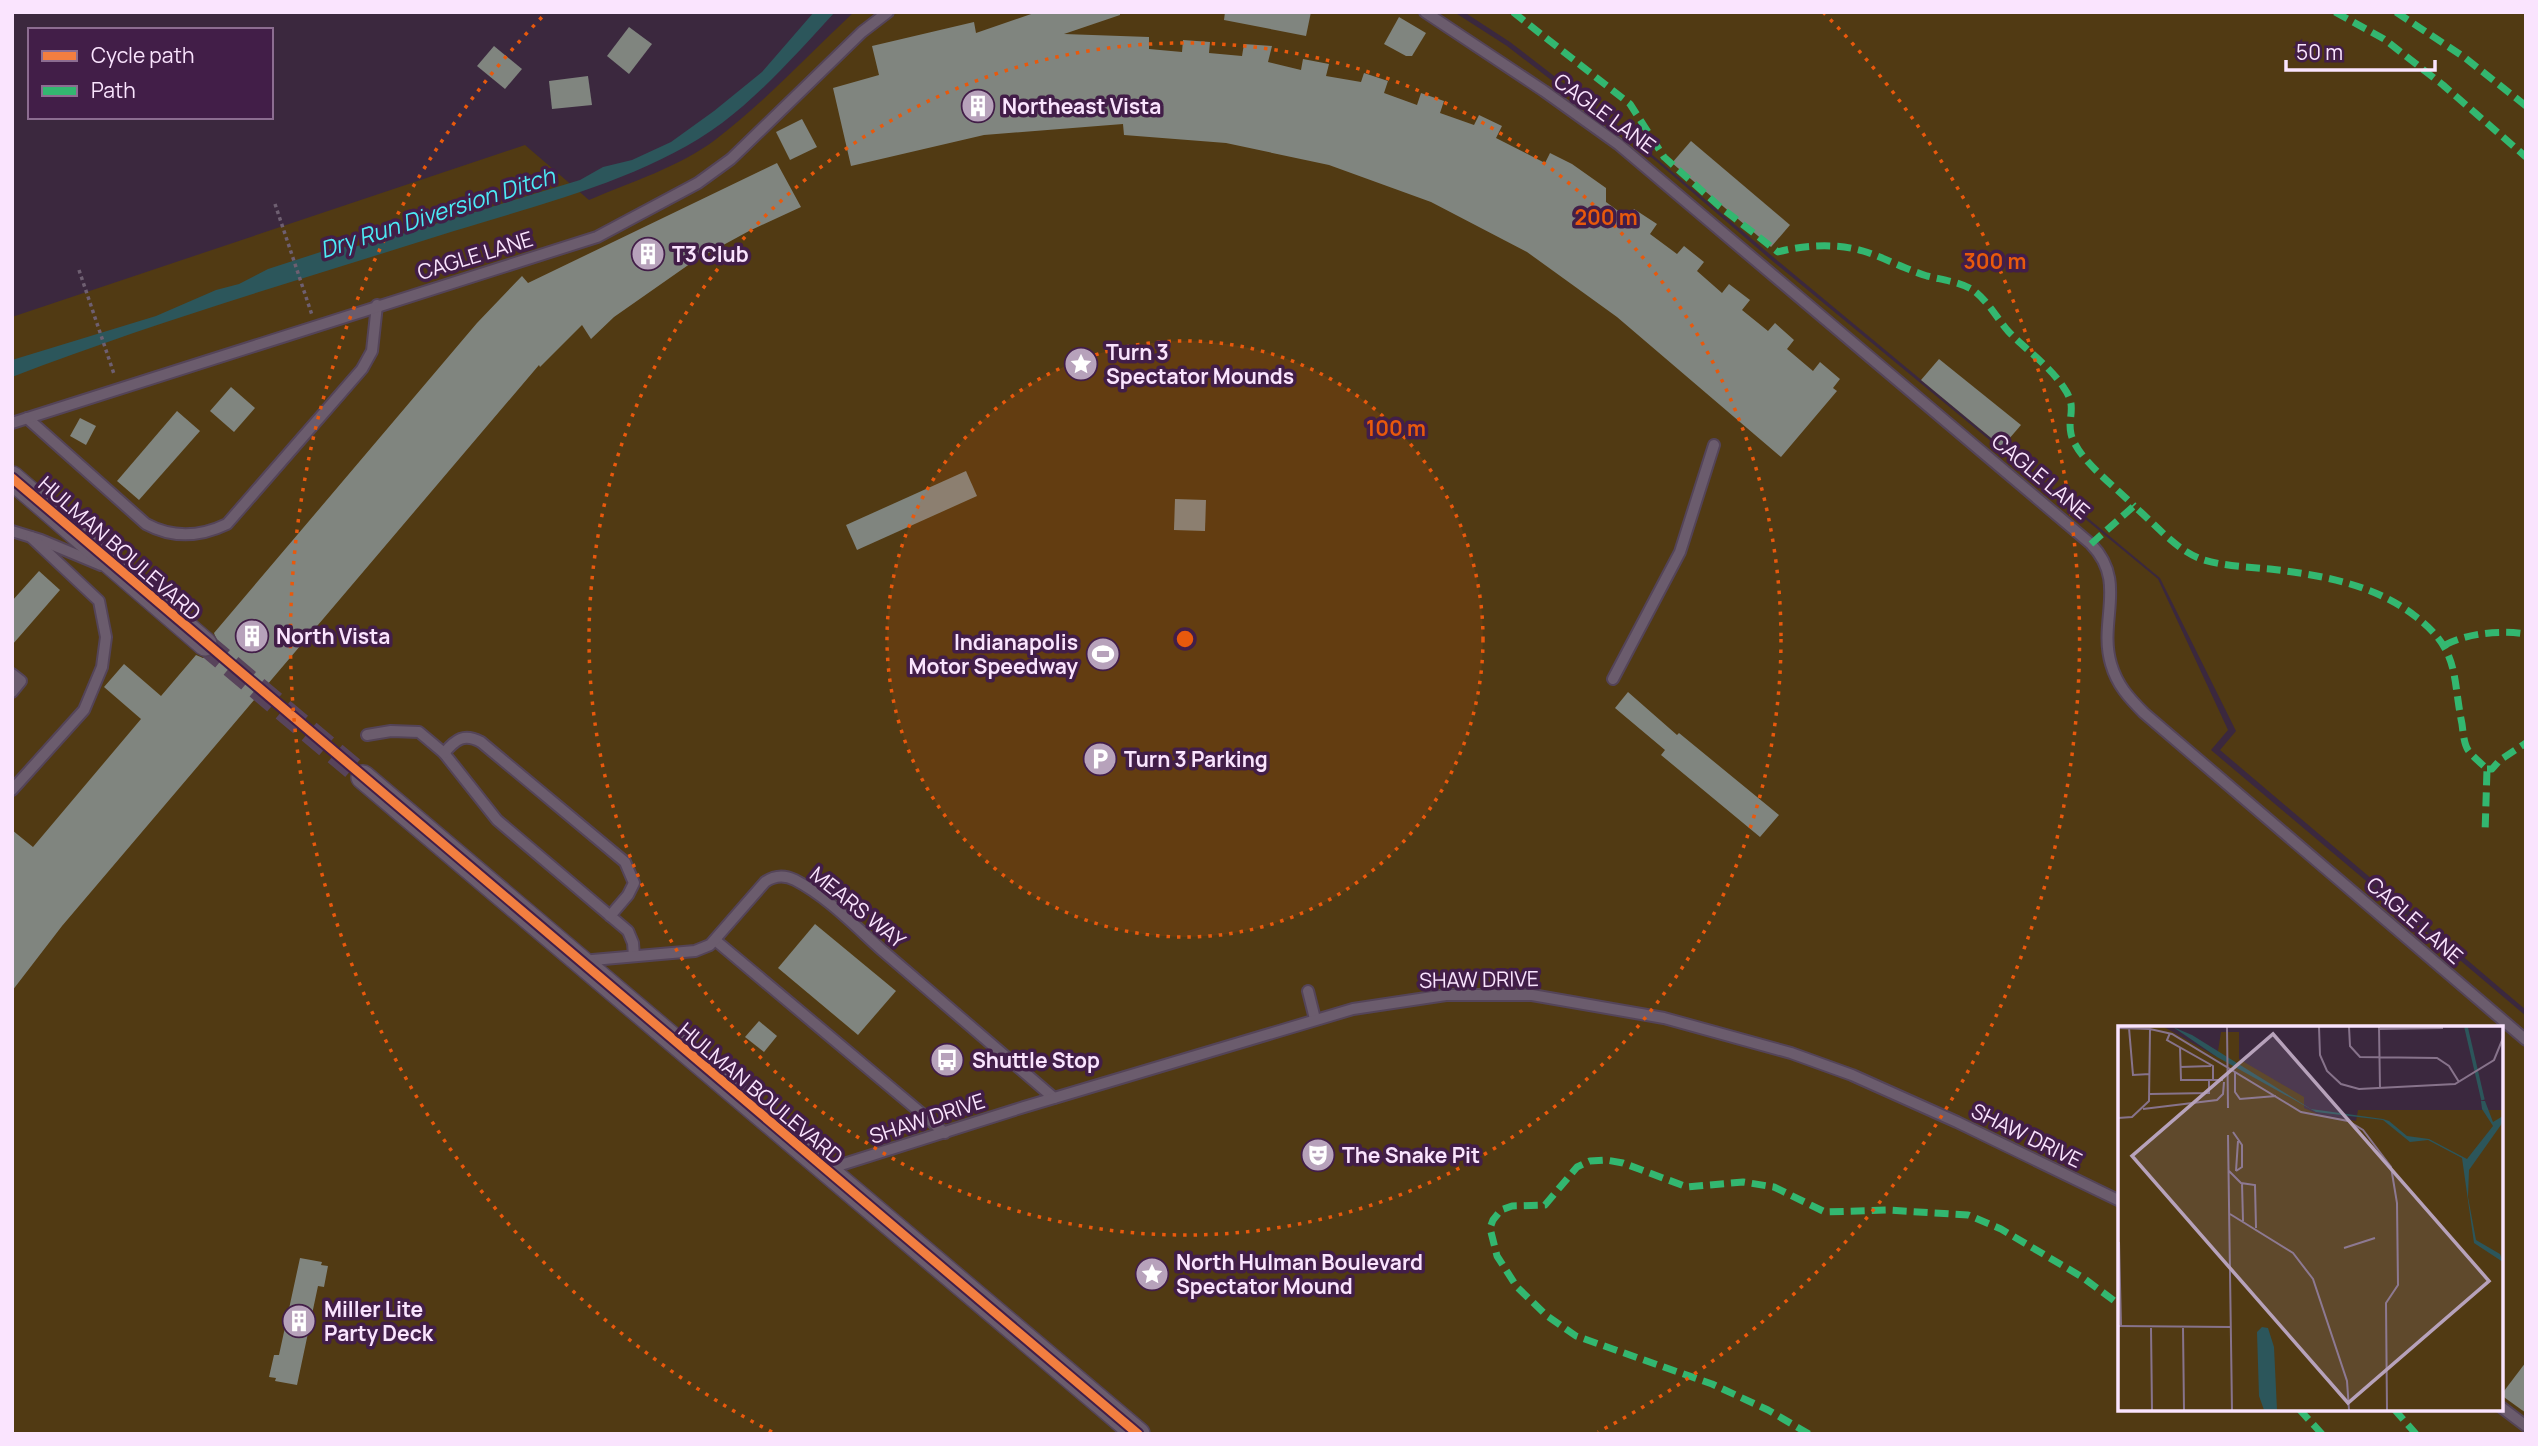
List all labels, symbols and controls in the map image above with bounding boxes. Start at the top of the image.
legend [28,28,273,119]
scale bar [2286,28,2435,72]
text: 50 m [2296,38,2343,66]
text: Cycle path [91,41,194,69]
street label: CAGLE LANE [1548,67,1662,159]
text: Path [91,76,136,104]
building icon: Northeast Vista [959,87,997,125]
place label: Northeast Vista [1002,92,1161,120]
water label: Dry Run Diversion Ditch [315,158,560,265]
text: 200 m [1574,203,1638,231]
street label: CAGLE LANE [414,224,536,286]
building icon: T3 Club [629,235,667,273]
place label: T3 Club [672,240,749,268]
text: 300 m [1964,247,2026,275]
place label: Turn 3 Spectator Mounds [1106,338,1294,390]
place icon: Turn 3 Spectator Mounds [1062,345,1100,383]
text: 100 m [1366,414,1426,442]
street label: CAGLE LANE [1986,427,2096,525]
street label: HULMAN BOULEVARD [33,470,207,626]
building icon: North Vista [233,617,271,655]
place label: North Vista [276,622,390,650]
centre of rings [1173,627,1197,651]
place label: Indianapolis Motor Speedway [909,628,1078,680]
sports icon: Indianapolis Motor Speedway [1084,635,1122,673]
parking icon: Turn 3 Parking [1081,740,1119,778]
place label: Turn 3 Parking [1124,745,1268,773]
street label: MEARS WAY [804,860,912,954]
street label: CAGLE LANE [2361,870,2469,970]
street label: SHAW DRIVE [1419,964,1539,994]
street label: HULMAN BOULEVARD [673,1016,849,1170]
inset map [2118,1026,2503,1411]
bus stop icon: Shuttle Stop [928,1041,966,1079]
place label: Shuttle Stop [972,1046,1100,1074]
street label: SHAW DRIVE [866,1086,988,1150]
street label: SHAW DRIVE [1967,1096,2087,1174]
theatre icon: The Snake Pit [1299,1136,1337,1174]
place label: The Snake Pit [1342,1141,1480,1169]
place label: North Hulman Boulevard Spectator Mound [1176,1248,1423,1300]
place icon: North Hulman Boulevard Spectator Mound [1133,1255,1171,1293]
place label: Miller Lite Party Deck [324,1295,434,1347]
building icon: Miller Lite Party Deck [280,1302,318,1340]

